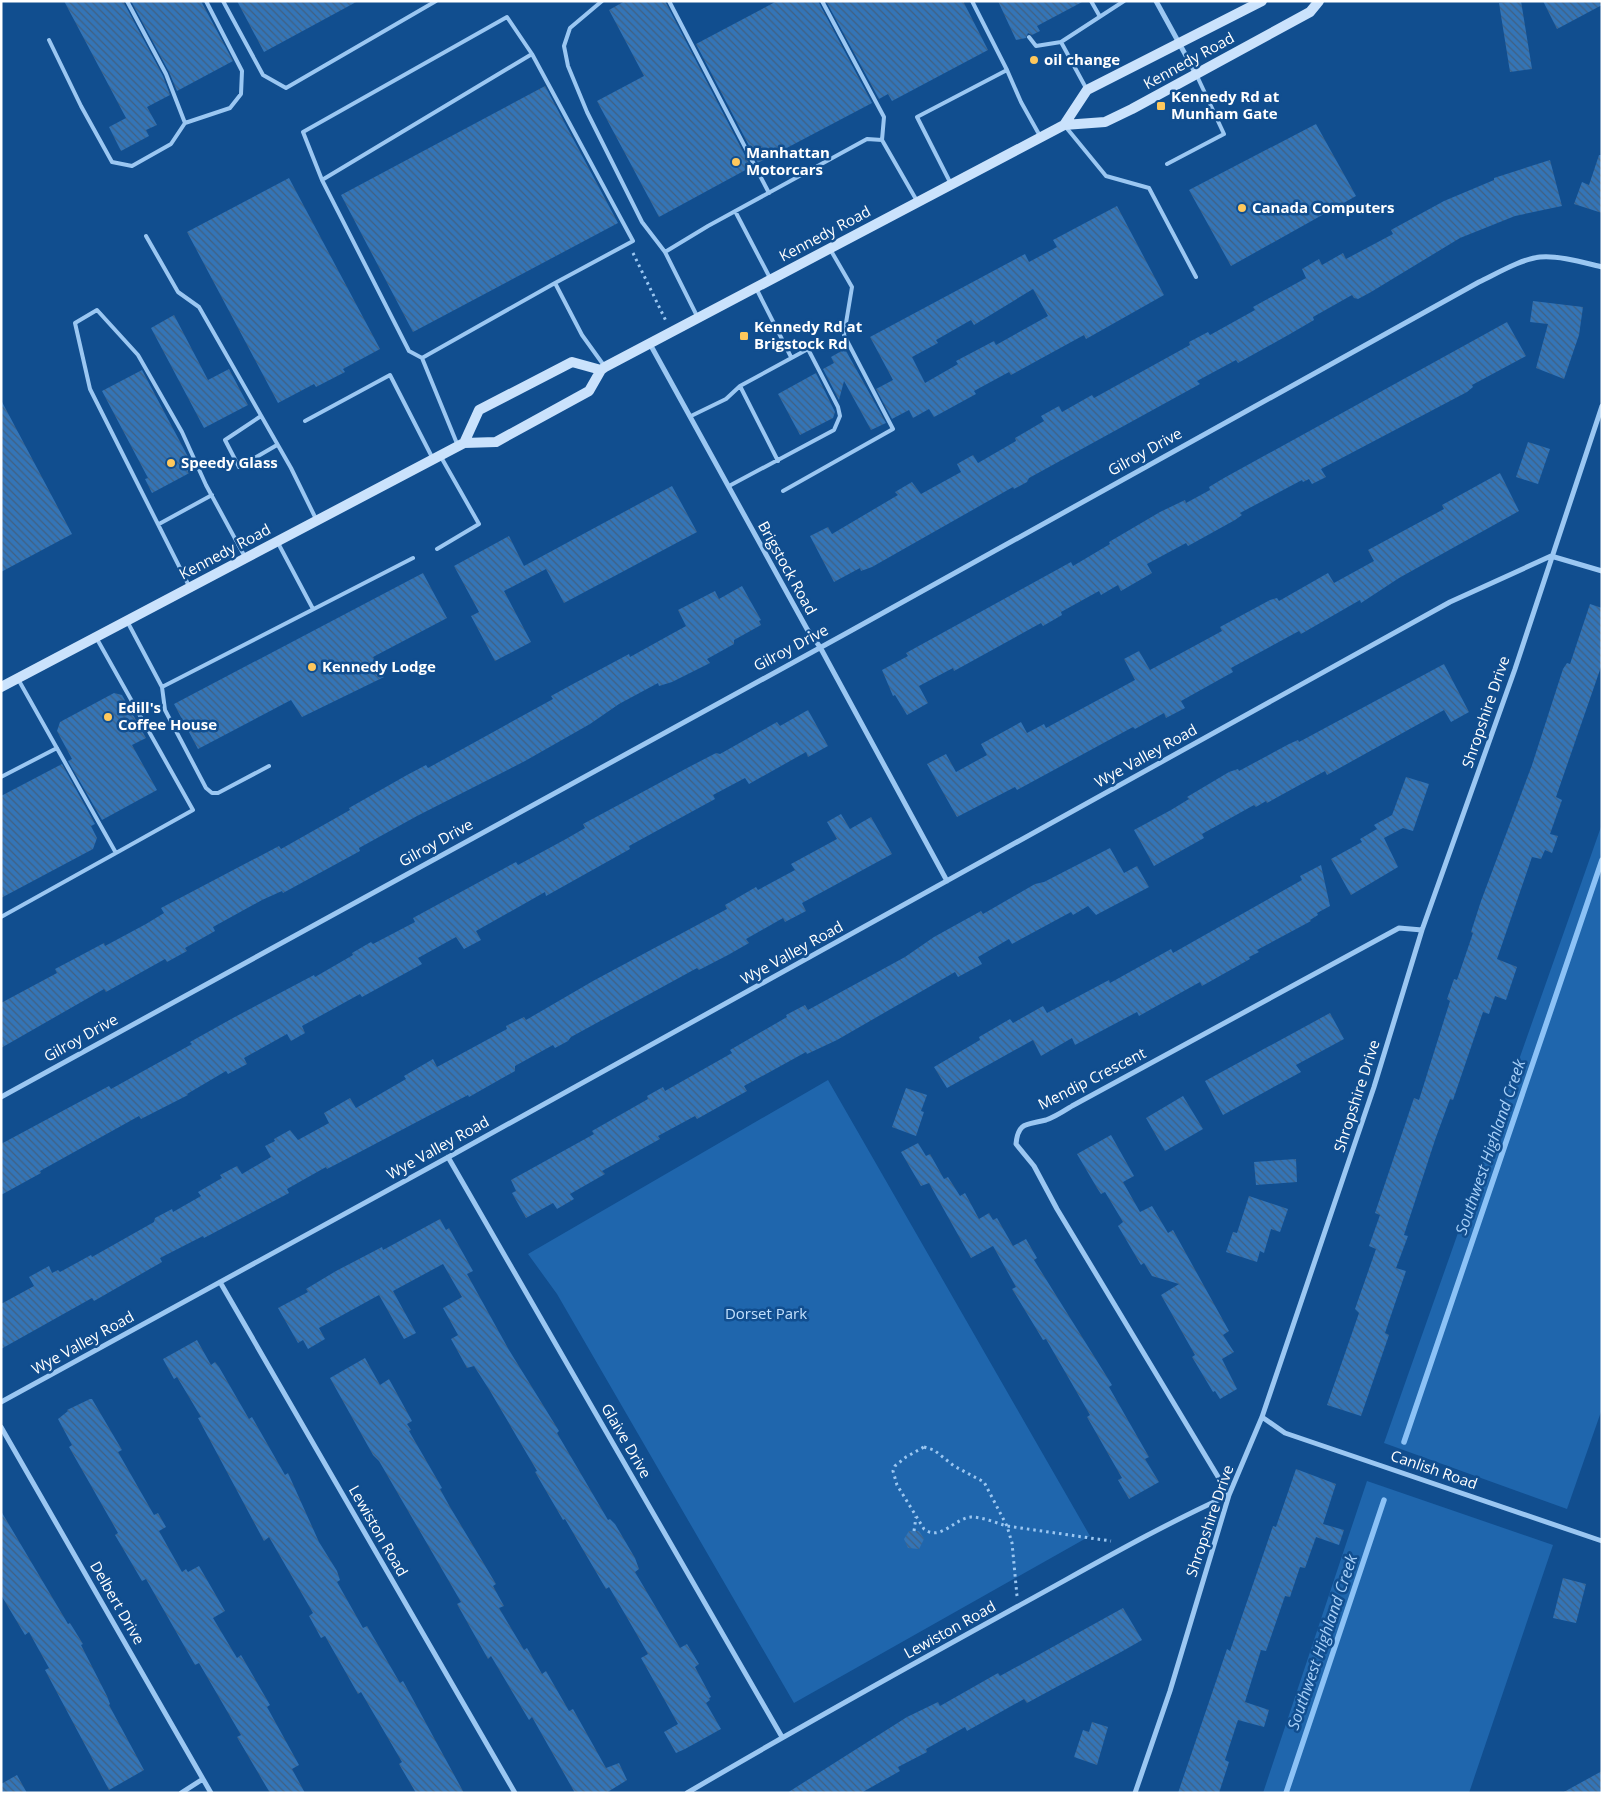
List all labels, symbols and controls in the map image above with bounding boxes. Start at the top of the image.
street label: Kennedy Road [1140,27,1237,93]
place label: oil change [1044,49,1120,69]
marker: oil change [1028,54,1040,66]
place label: Kennedy Rd at Munham Gate [1171,86,1280,123]
marker: Kennedy Rd at Munham Gate [1155,100,1167,112]
place label: Manhattan Motorcars [746,142,830,179]
marker: Manhattan Motorcars [730,156,742,168]
place label: Canada Computers [1252,197,1395,217]
street label: Kennedy Road [775,201,874,266]
marker: Canada Computers [1236,202,1248,214]
place label: Kennedy Rd at Brigstock Rd [754,316,863,353]
marker: Kennedy Rd at Brigstock Rd [738,330,750,342]
street label: Gilroy Drive [1104,423,1185,480]
place label: Speedy Glass [181,452,278,472]
marker: Speedy Glass [165,457,177,469]
street label: Brigstock Road [754,517,822,618]
street label: Kennedy Road [175,519,274,584]
street label: Gilroy Drive [750,619,831,675]
street label: Shropshire Drive [1457,653,1514,770]
place label: Kennedy Lodge [322,656,436,676]
marker: Kennedy Lodge [306,661,318,673]
place label: Edill's Coffee House [118,697,217,734]
marker: Edill's Coffee House [102,711,114,723]
street label: Wye Valley Road [1091,719,1200,792]
street label: Gilroy Drive [395,814,476,871]
street label: Wye Valley Road [737,916,846,989]
street label: Gilroy Drive [40,1009,121,1066]
street label: Shropshire Drive [1328,1037,1384,1154]
street label: Mendip Crescent [1034,1042,1149,1114]
water label: Southwest Highland Creek [1450,1055,1531,1238]
street label: Wye Valley Road [383,1111,492,1184]
park label: Dorset Park [725,1303,807,1323]
street label: Wye Valley Road [28,1306,137,1379]
street label: Glaive Drive [597,1399,656,1482]
street label: Canlish Road [1388,1445,1480,1493]
street label: Shropshire Drive [1181,1462,1238,1579]
street label: Lewiston Road [345,1481,413,1580]
water label: Southwest Highland Creek [1282,1550,1363,1733]
street label: Delbert Drive [86,1557,150,1648]
street label: Lewiston Road [900,1596,999,1663]

